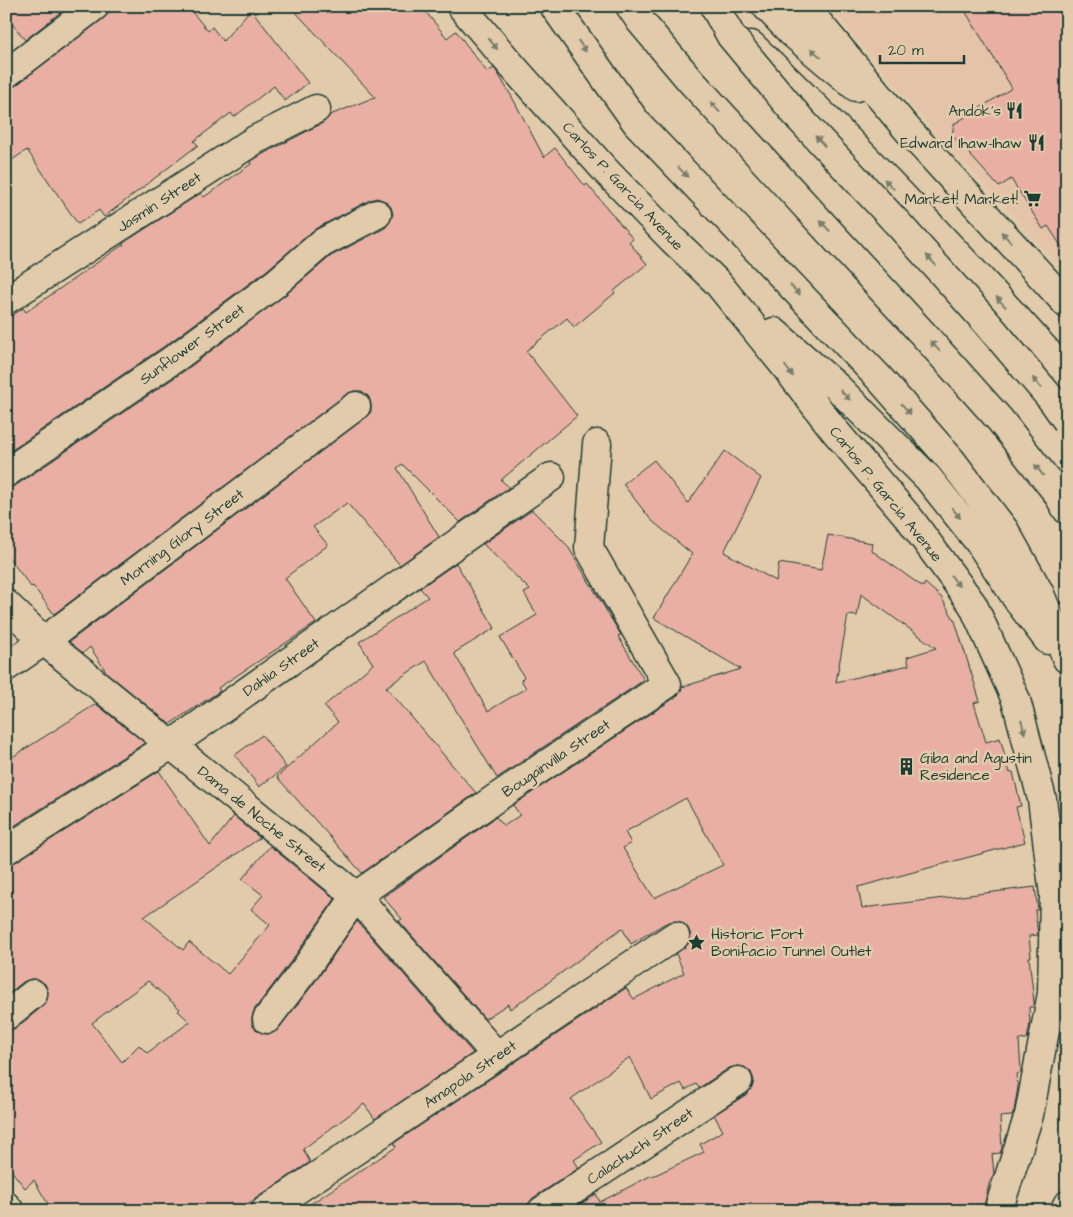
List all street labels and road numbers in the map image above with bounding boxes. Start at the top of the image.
street label: Carlos P. Garcia Avenue [557,117,688,255]
street label: Jasmin Street [113,167,206,238]
street label: Sunflower Street [135,299,249,390]
street label: Carlos P. Garcia Avenue [824,422,947,567]
street label: Morning Glory Street [116,484,249,592]
street label: Dahlia Street [239,633,324,702]
street label: Bougainvilla Street [498,714,615,803]
street label: Dama de Noche Street [193,761,330,878]
street label: Amapola Street [420,1036,521,1113]
street label: Calachuchi Street [583,1103,698,1190]

